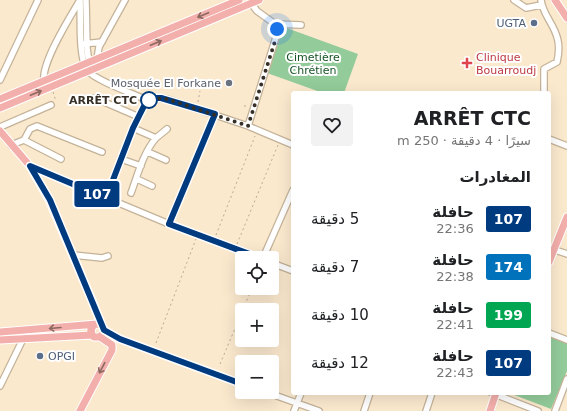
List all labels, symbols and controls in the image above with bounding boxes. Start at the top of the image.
one-way arrow [197,12,209,19]
place label: UGTA [496,17,526,30]
marker: UGTA [529,18,539,28]
your location [267,19,287,39]
one-way arrow [150,38,162,46]
park label: Cimetière Chrétien [286,51,340,77]
place label: Clinique Bouarroudj [476,51,536,77]
marker: Clinique Bouarroudj [461,57,473,69]
place label: Mosquée El Forkane [111,77,221,90]
marker: Mosquée El Forkane [224,78,234,88]
one-way arrow [30,88,42,96]
marker: ARRÊT CTC [140,91,158,109]
place label: ARRÊT CTC [69,94,137,107]
button: heart [311,104,353,146]
text: ARRÊT CTC [414,107,531,129]
text: سيرًا · 4 دقيقة · 250 m [397,133,531,148]
text: المغادرات [460,168,531,186]
line badge: 107 [74,181,120,207]
text: 107 [82,186,112,202]
text: حافلة [432,203,474,221]
text: 5 دقيقة [311,210,359,228]
text: 107 [494,211,523,227]
text: 22:36 [436,221,474,236]
map controls [235,251,279,399]
button: locate [235,251,279,295]
text: حافلة [432,251,474,269]
text: 7 دقيقة [311,258,359,276]
text: 174 [494,259,523,275]
text: 22:38 [436,269,474,284]
text: حافلة [432,299,474,317]
button: + [235,303,279,347]
text: 10 دقيقة [311,306,369,324]
text: 199 [494,307,523,323]
text: 22:41 [436,317,474,332]
one-way arrow [49,325,62,332]
text: حافلة [432,347,474,365]
place label: OPGI [48,350,75,363]
marker: OPGI [35,351,45,361]
text: 12 دقيقة [311,354,369,372]
button: − [235,355,279,399]
text: 107 [494,355,523,371]
one-way arrow [98,361,105,373]
text: 22:43 [436,365,474,380]

